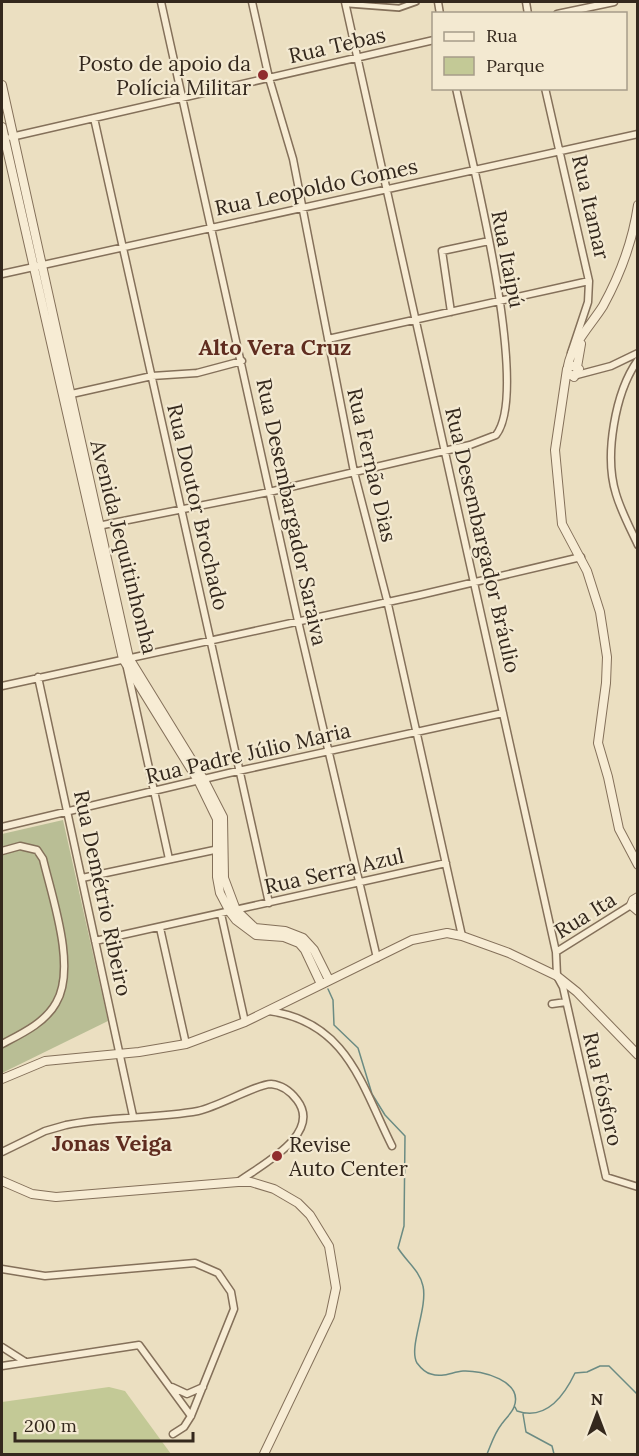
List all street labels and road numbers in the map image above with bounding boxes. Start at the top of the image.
street label: Rua Tebas [286,21,388,69]
street label: Rua Leopoldo Gomes [212,152,420,222]
street label: Rua Itamar [566,152,616,262]
street label: Rua Itaipú [485,208,531,310]
street label: Rua Desembargador Saraiva [250,376,334,648]
street label: Rua Fernão Dias [341,385,403,545]
street label: Rua Doutor Brochado [161,401,235,613]
street label: Rua Desembargador Bráulio [439,404,527,676]
street label: Avenida Jequitinhonha [84,436,164,657]
street label: Rua Padre Júlio Maria [143,716,353,790]
street label: Rua Demétrio Ribeiro [68,788,138,998]
street label: Rua Serra Azul [262,842,406,900]
street label: Rua Ita [549,886,621,944]
street label: Rua Fósforo [577,1030,629,1148]

